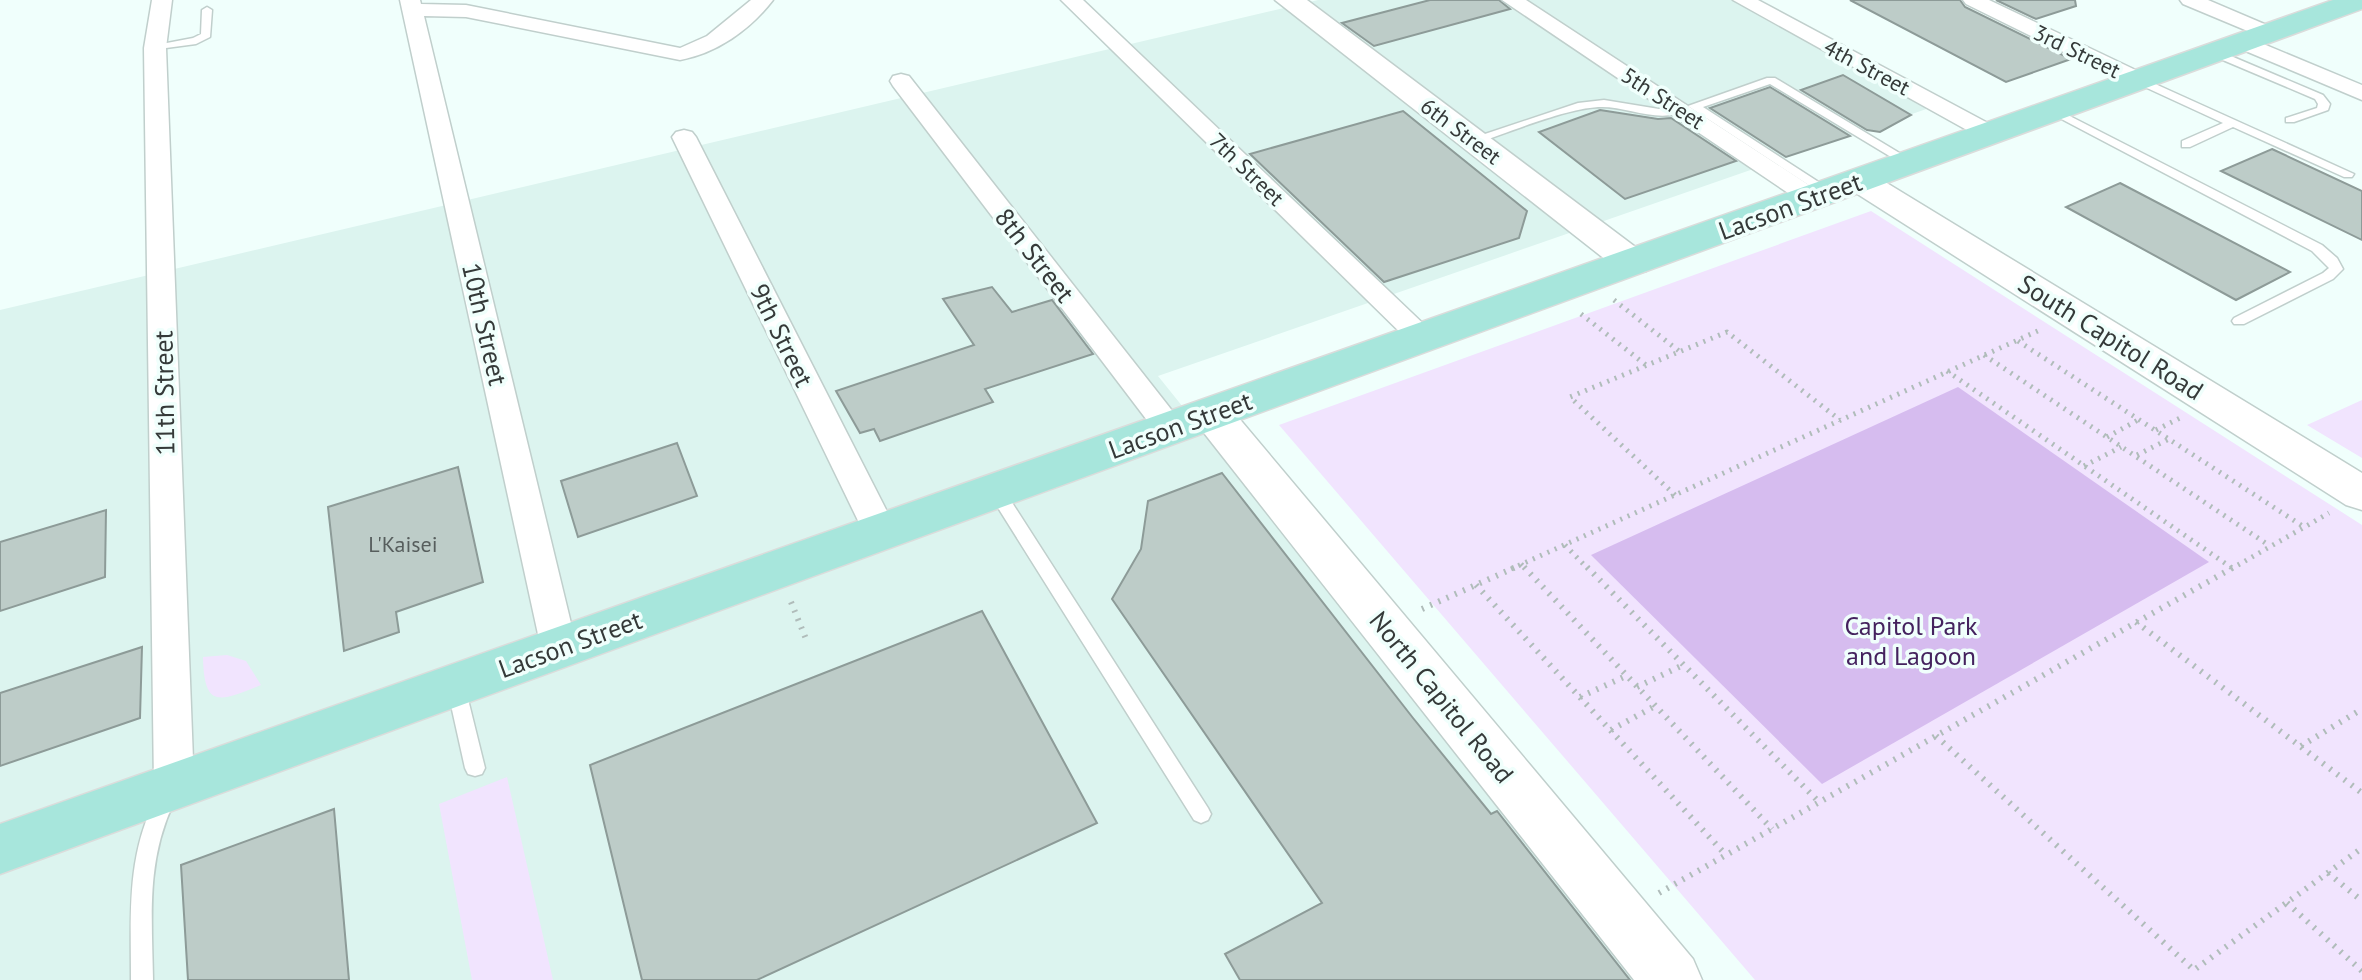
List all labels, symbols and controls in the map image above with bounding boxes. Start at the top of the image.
street label: 3rd Street [2029,18,2126,84]
street label: 4th Street [1819,33,1915,102]
street label: 5th Street [1616,61,1710,136]
street label: 6th Street [1415,92,1507,171]
street label: 7th Street [1204,127,1291,212]
street label: Lacson Street [1714,165,1866,247]
street label: 8th Street [988,201,1082,309]
street label: 10th Street [455,260,515,389]
street label: South Capitol Road [2012,267,2210,407]
street label: 9th Street [743,278,821,392]
street label: 11th Street [146,330,182,456]
street label: Lacson Street [1104,384,1256,466]
house number: L'Kaisei [368,530,438,558]
street label: Lacson Street [494,603,646,685]
street label: North Capitol Road [1363,604,1521,790]
park label: Capitol Park and Lagoon [1844,609,1978,672]

